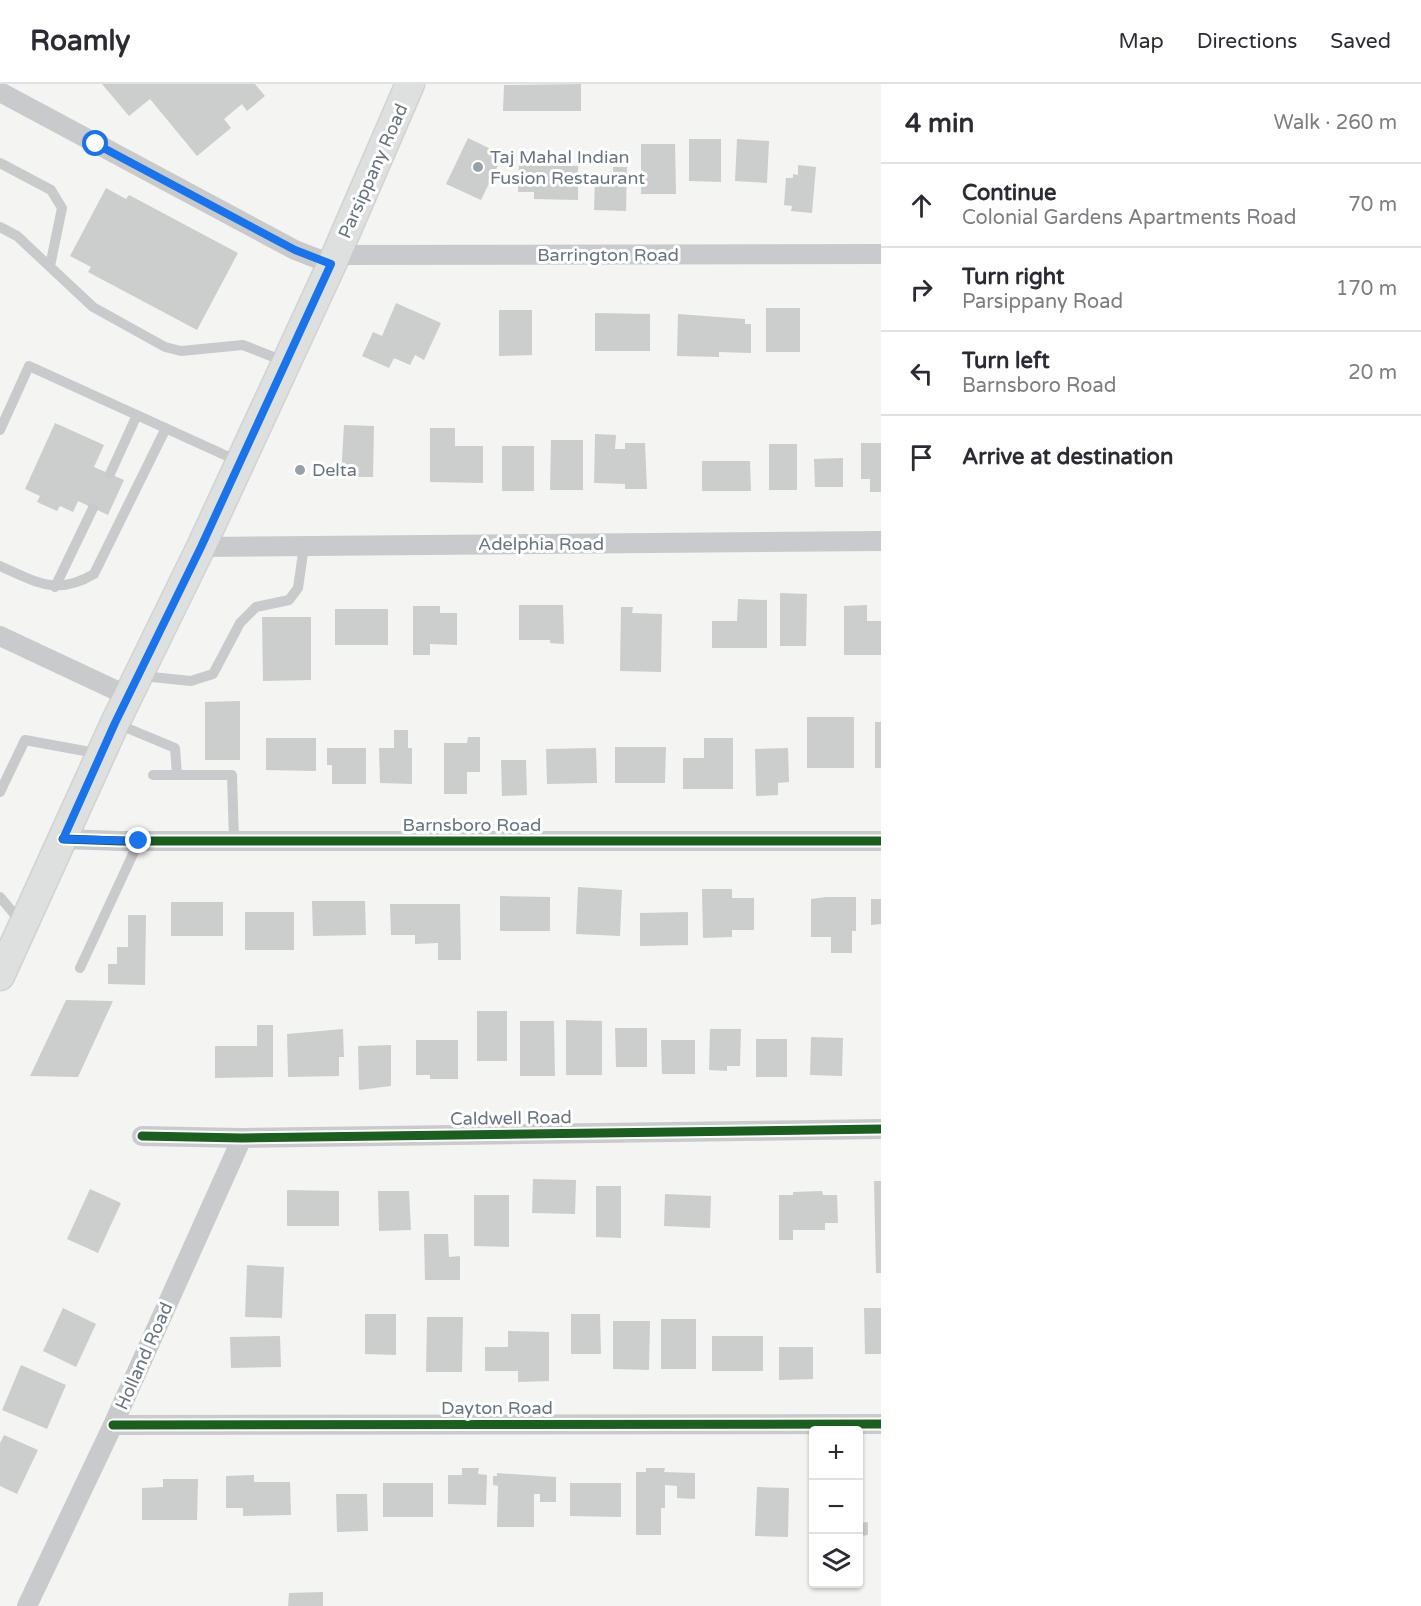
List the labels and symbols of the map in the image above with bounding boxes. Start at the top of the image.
street label: Parsippany Road [333,100,413,242]
route start [82,130,108,156]
place label: Taj Mahal Indian Fusion Restaurant [490,146,645,189]
marker: Taj Mahal Indian Fusion Restaurant [471,160,485,174]
street label: Barrington Road [537,244,679,266]
place label: Delta [312,459,357,481]
marker: Delta [293,463,307,477]
street label: Adelphia Road [478,533,604,555]
street label: Barnsboro Road [403,814,541,836]
route end [125,827,151,853]
street label: Caldwell Road [450,1106,572,1130]
street label: Holland Road [110,1299,178,1413]
street label: Dayton Road [441,1397,553,1419]

